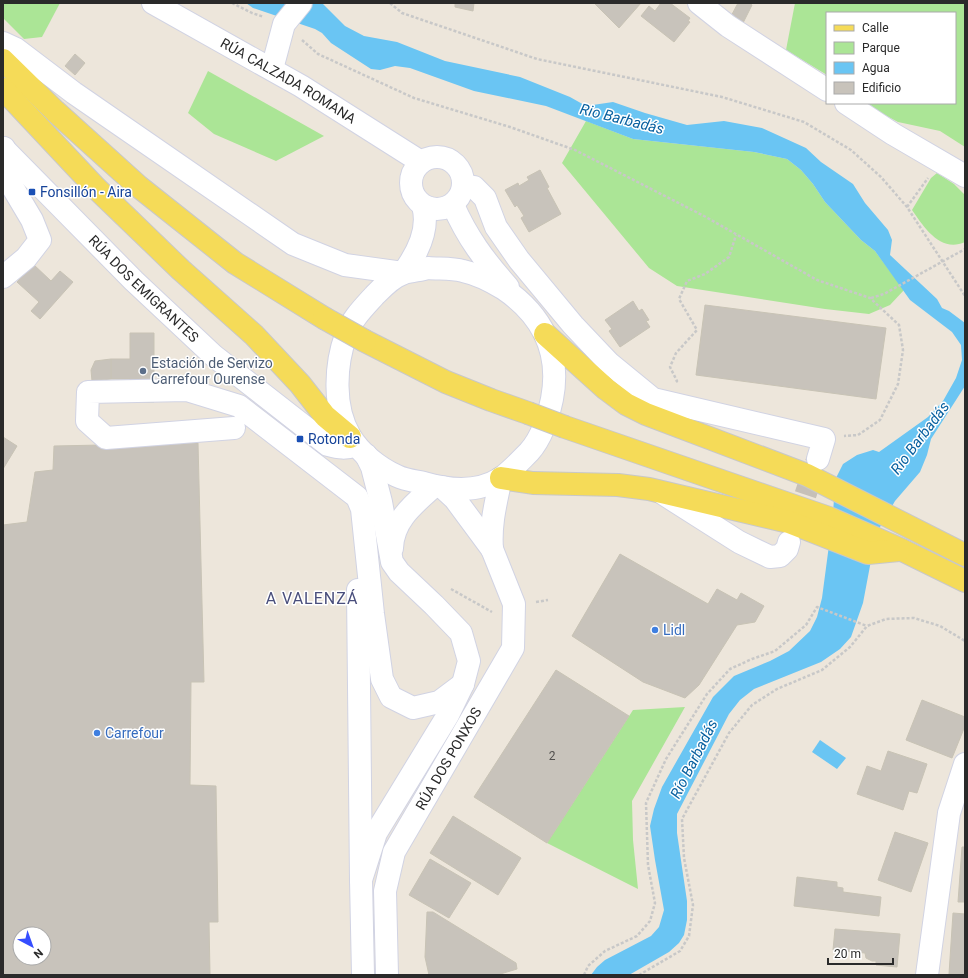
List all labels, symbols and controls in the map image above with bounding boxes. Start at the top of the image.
legend [826,12,956,104]
text: Calle [862,21,889,35]
street label: RÚA CALZADA ROMANA [218,35,359,127]
text: Parque [862,41,900,55]
text: Agua [862,61,890,75]
text: Edificio [862,81,901,95]
water label: Rio Barbadás [578,100,666,138]
place label: Fonsillón - Aira [40,184,132,200]
marker: Fonsillón - Aira [27,187,37,197]
street label: RÚA DOS EMIGRANTES [86,232,202,345]
place label: Estación de Servizo Carrefour Ourense [151,355,273,387]
marker: Estación de Servizo Carrefour Ourense [138,366,148,376]
water label: Rio Barbadás [887,398,953,478]
place label: Rotonda [308,431,360,447]
marker: Rotonda [295,434,305,444]
district label: A VALENZÁ [266,589,358,608]
place label: Lidl [663,622,685,638]
marker: Lidl [650,625,660,635]
street label: RÚA DOS PONXOS [412,705,485,813]
water label: Río Barbadás [666,717,722,801]
place label: Carrefour [105,725,164,741]
marker: Carrefour [92,728,102,738]
house number: 2 [549,749,556,763]
north arrow [12,926,52,966]
scale bar [828,940,893,966]
text: N [31,946,45,961]
text: 20 m [834,947,861,961]

